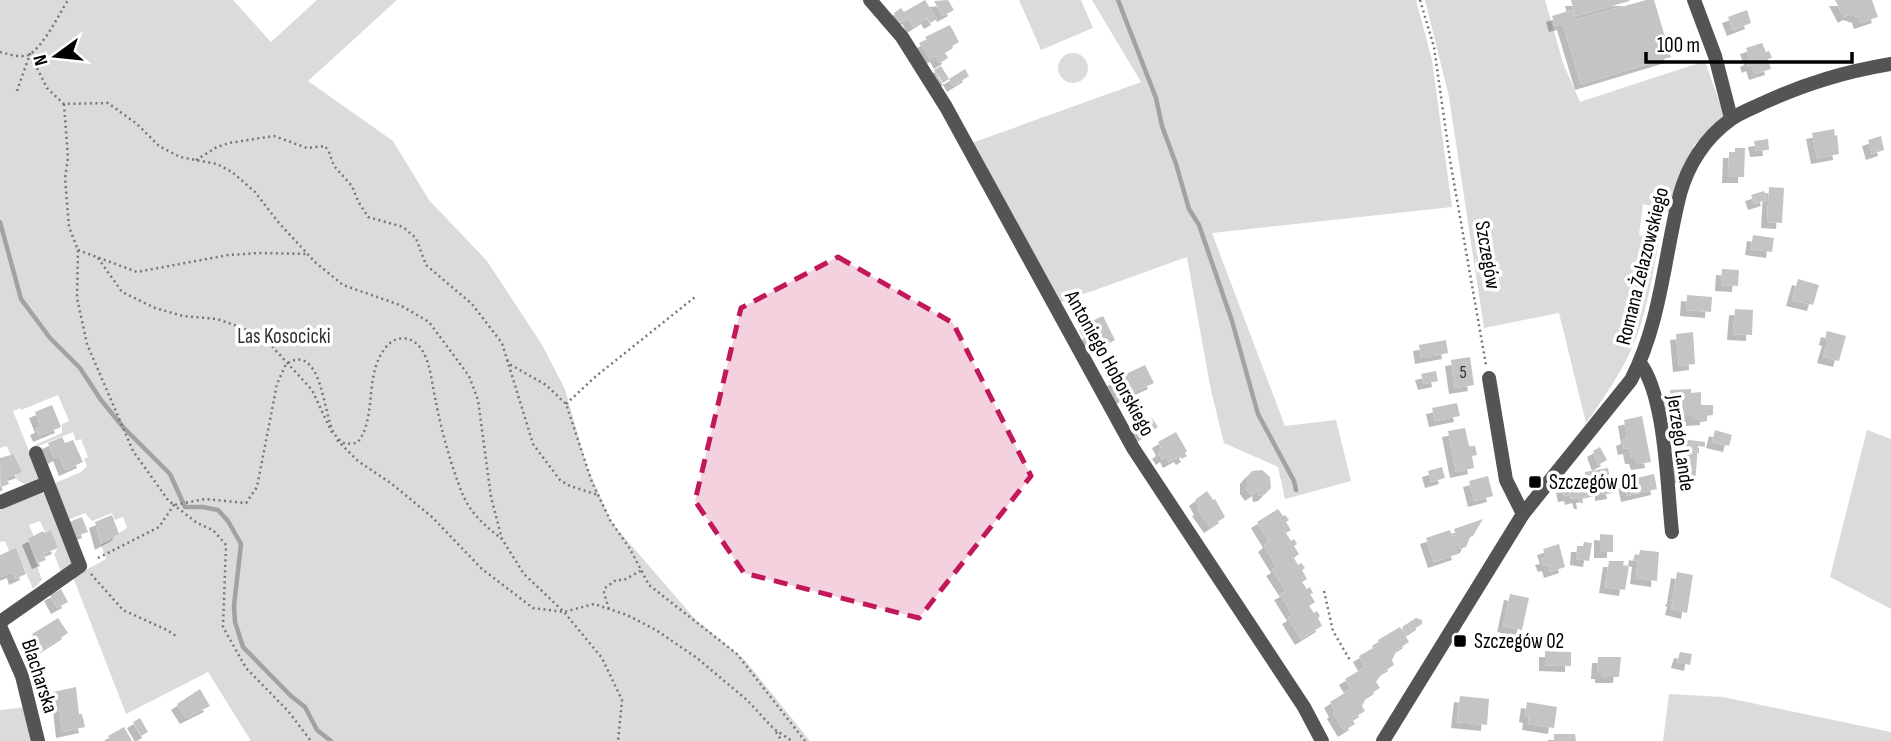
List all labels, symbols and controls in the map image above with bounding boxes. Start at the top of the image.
north arrow [21,21,91,91]
scale bar [1646,21,1853,65]
text: 100 m [1657,33,1700,58]
text: N [29,52,53,68]
street label: Romana Żelazowskiego [1611,185,1674,347]
street label: Szczegów [1469,219,1506,291]
street label: Antoniego Hoborskiego [1059,285,1160,440]
park label: Las Kosocicki [237,324,331,349]
house number: 5 [1459,362,1467,383]
street label: Jerzego Lande [1661,392,1700,493]
place label: Szczegów 01 [1549,470,1639,495]
marker: Szczegów 01 [1527,474,1543,490]
place label: Szczegów 02 [1474,629,1564,654]
marker: Szczegów 02 [1452,633,1468,649]
street label: Blacharska [16,636,63,716]

